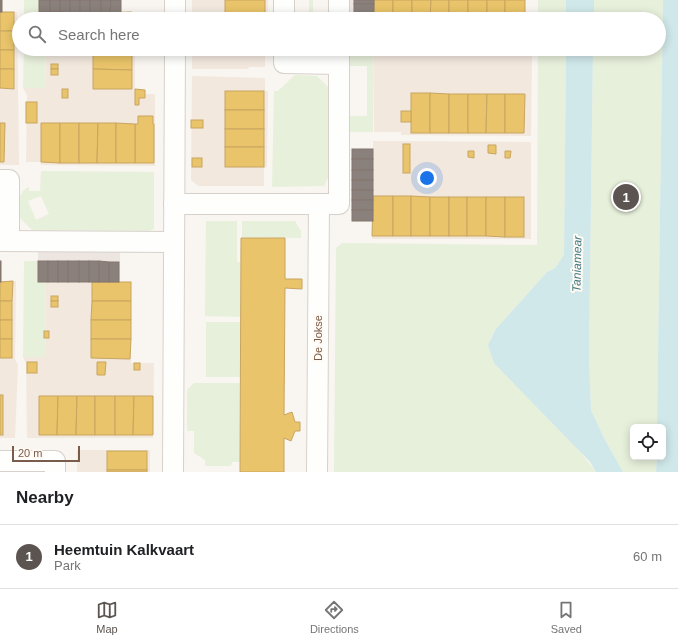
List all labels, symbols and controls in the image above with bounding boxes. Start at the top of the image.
search box [12,12,666,56]
icon: search [26,23,48,45]
text: Search here [58,26,140,43]
your location [417,168,437,188]
pin: 1 [613,182,639,212]
water label: Taniamear [570,235,585,292]
street label: De Jokse [312,315,324,361]
map controls [630,424,666,460]
button: locate [630,424,666,460]
scale bar [12,444,80,463]
text: 20 m [18,447,42,459]
text: Nearby [16,488,74,507]
text: Heemtuin Kalkvaart [54,541,194,558]
text: 1 [25,549,33,564]
text: 60 m [633,549,662,564]
text: Park [54,558,81,573]
tab: Map [96,599,118,635]
tab: Directions [310,599,359,635]
tab: Saved [551,599,582,635]

